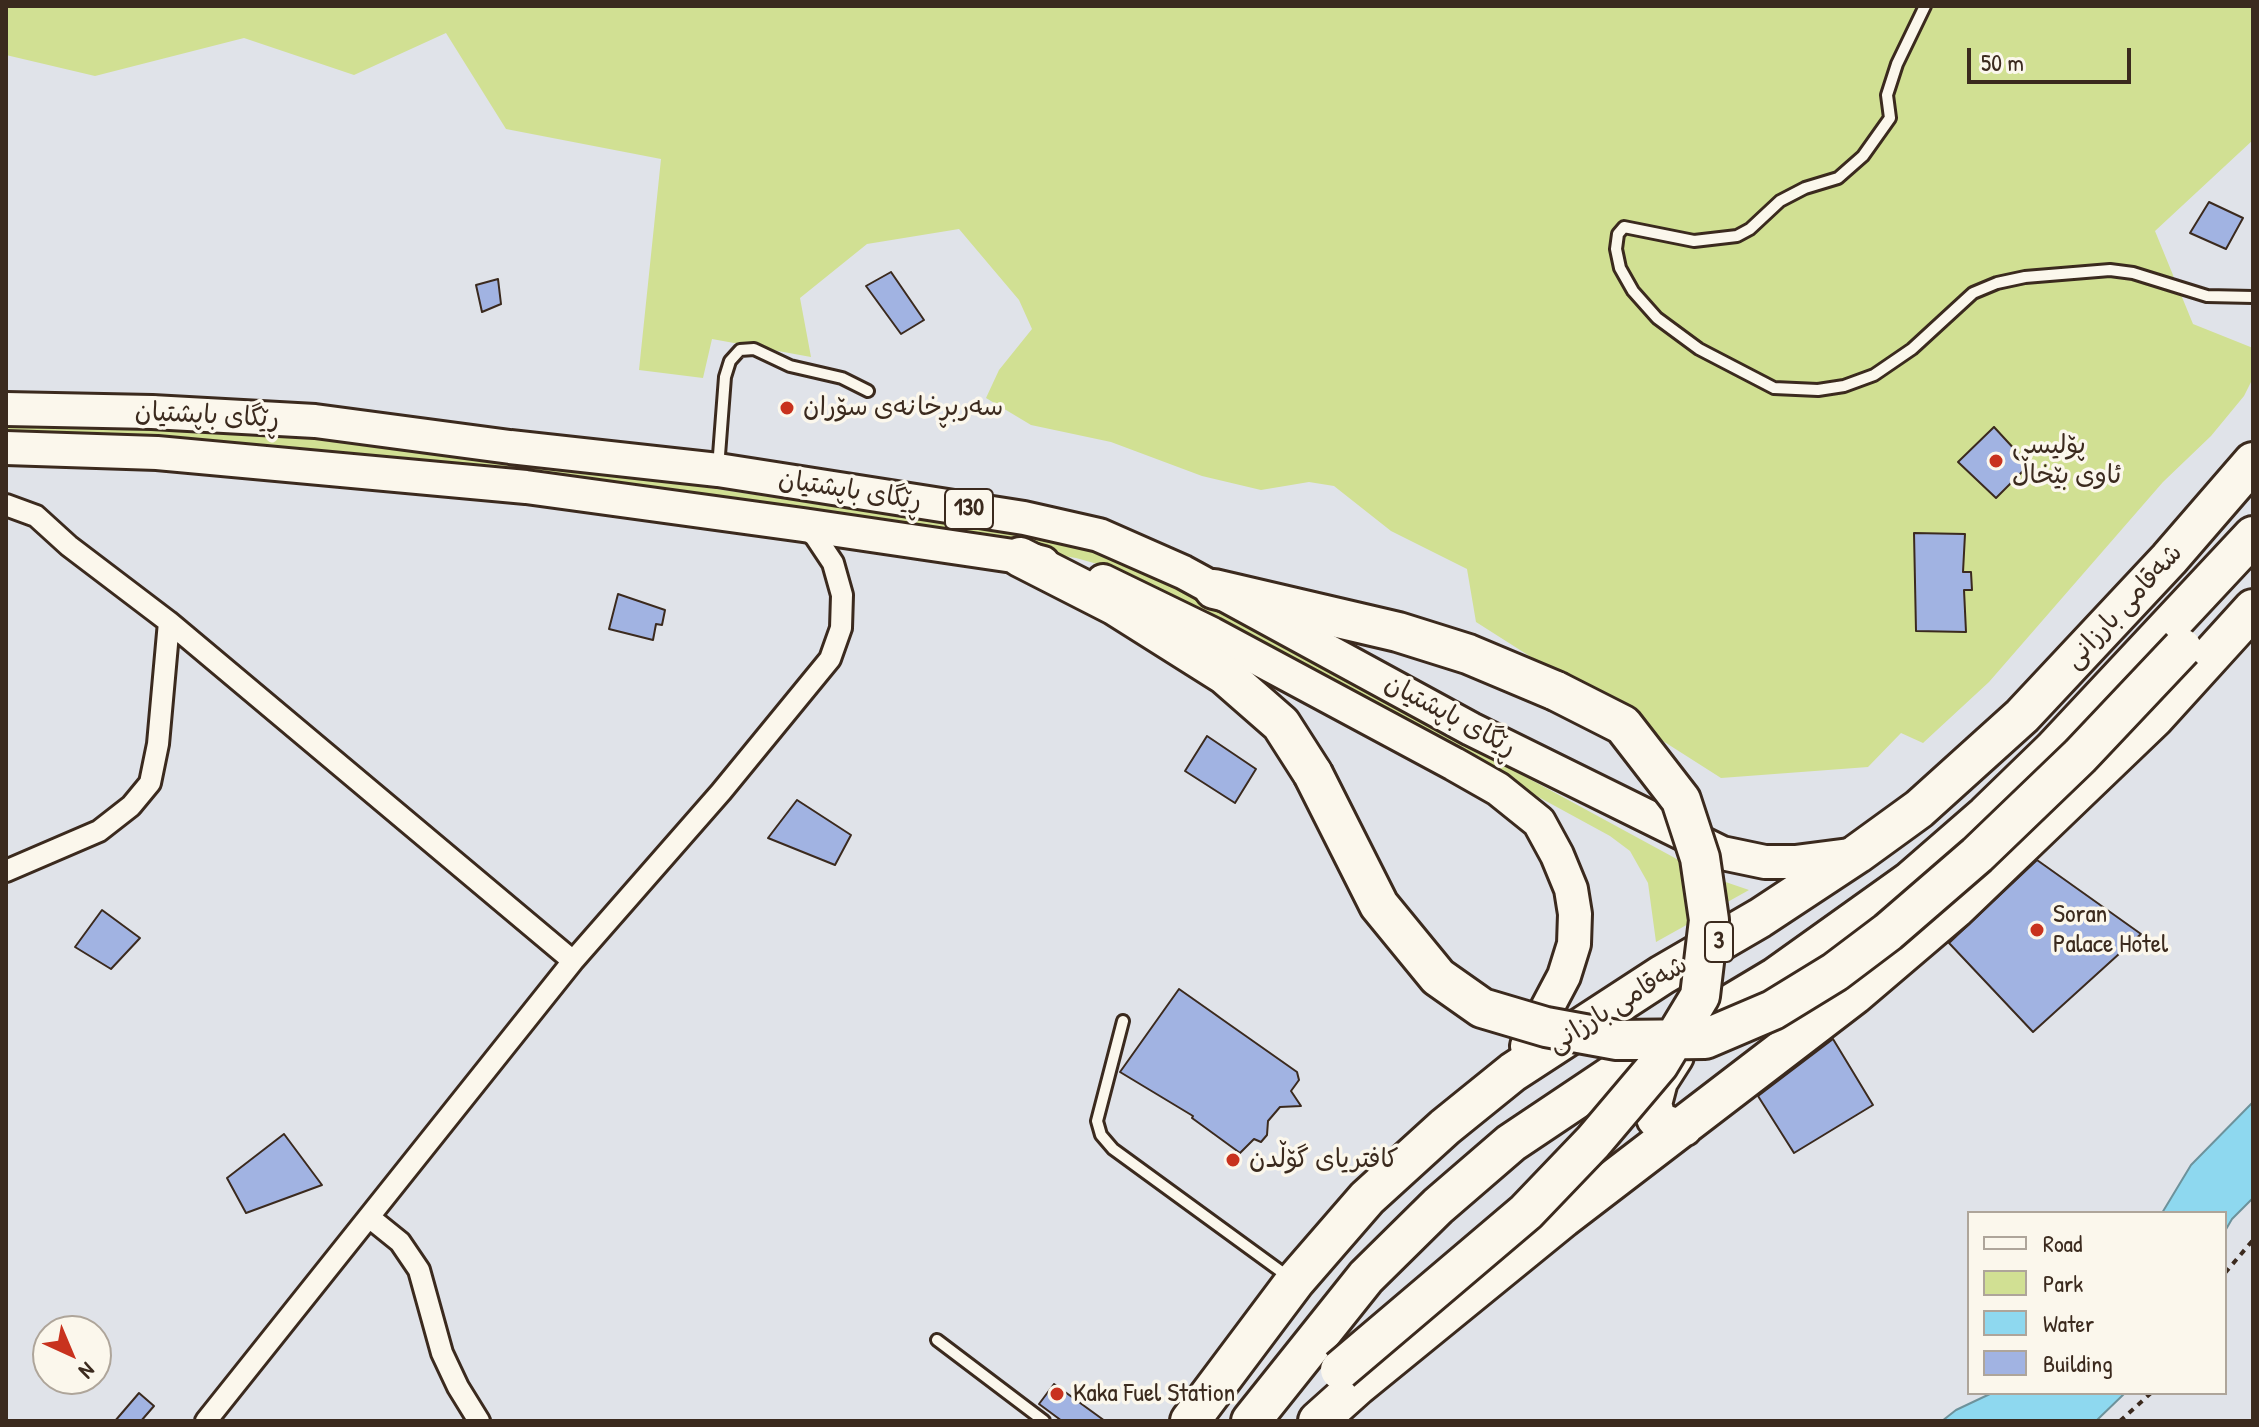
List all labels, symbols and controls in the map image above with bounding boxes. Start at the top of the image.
scale bar [1971,32,2135,82]
text: 50 m [1981,46,2024,78]
place label: سەربڕخانەی سۆران [803,392,1003,424]
street label: ڕێگای باپشتیان [134,397,280,435]
marker: سەربڕخانەی سۆران [778,399,796,417]
place label: پۆلیسی ئاوی بێخاڵ [2012,430,2121,492]
marker: پۆلیسی ئاوی بێخاڵ [1987,452,2005,470]
street label: ڕێگای باپشتیان [776,464,924,518]
road number: 130 [945,489,993,529]
street label: شەقامی بارزانی [2058,538,2190,676]
street label: ڕێگای باپشتیان [1379,668,1521,764]
place label: Soran Palace Hotel [2053,899,2168,960]
marker: Soran Palace Hotel [2028,921,2046,939]
road number: 3 [1705,922,1733,962]
street label: شەقامی بارزانی [1542,950,1694,1060]
place label: کافتریای گۆڵدن [1249,1144,1399,1176]
marker: کافتریای گۆڵدن [1224,1151,1242,1169]
legend [1967,1211,2227,1395]
text: Road [2043,1227,2082,1259]
text: Park [2043,1267,2083,1299]
text: Water [2043,1307,2094,1339]
north arrow [32,1315,112,1395]
text: Building [2043,1347,2113,1379]
text: N [73,1356,102,1386]
place label: Kaka Fuel Station [1073,1378,1235,1410]
marker: Kaka Fuel Station [1048,1385,1066,1403]

